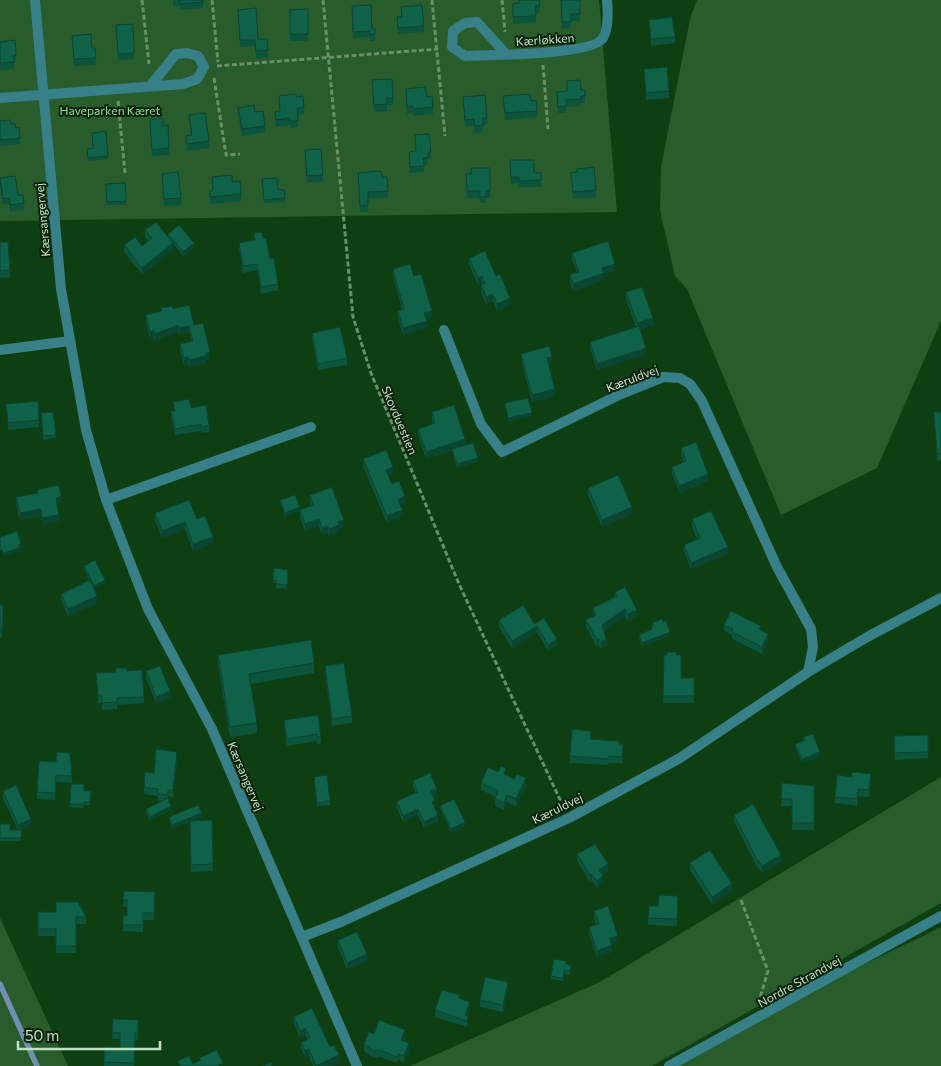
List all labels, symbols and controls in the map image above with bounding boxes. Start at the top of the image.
street label: Kærløkken [515,30,575,48]
park label: Haveparken Kæret [60,103,161,117]
street label: Kærsangervej [32,183,52,257]
street label: Kæruldvej [604,362,660,394]
street label: Skovduestien [379,384,421,456]
street label: Kærsangervej [225,739,267,813]
street label: Kæruldvej [529,790,585,826]
street label: Nordre Strandvej [755,952,843,1010]
scale bar [18,1018,160,1050]
text: 50 m [25,1026,59,1044]

